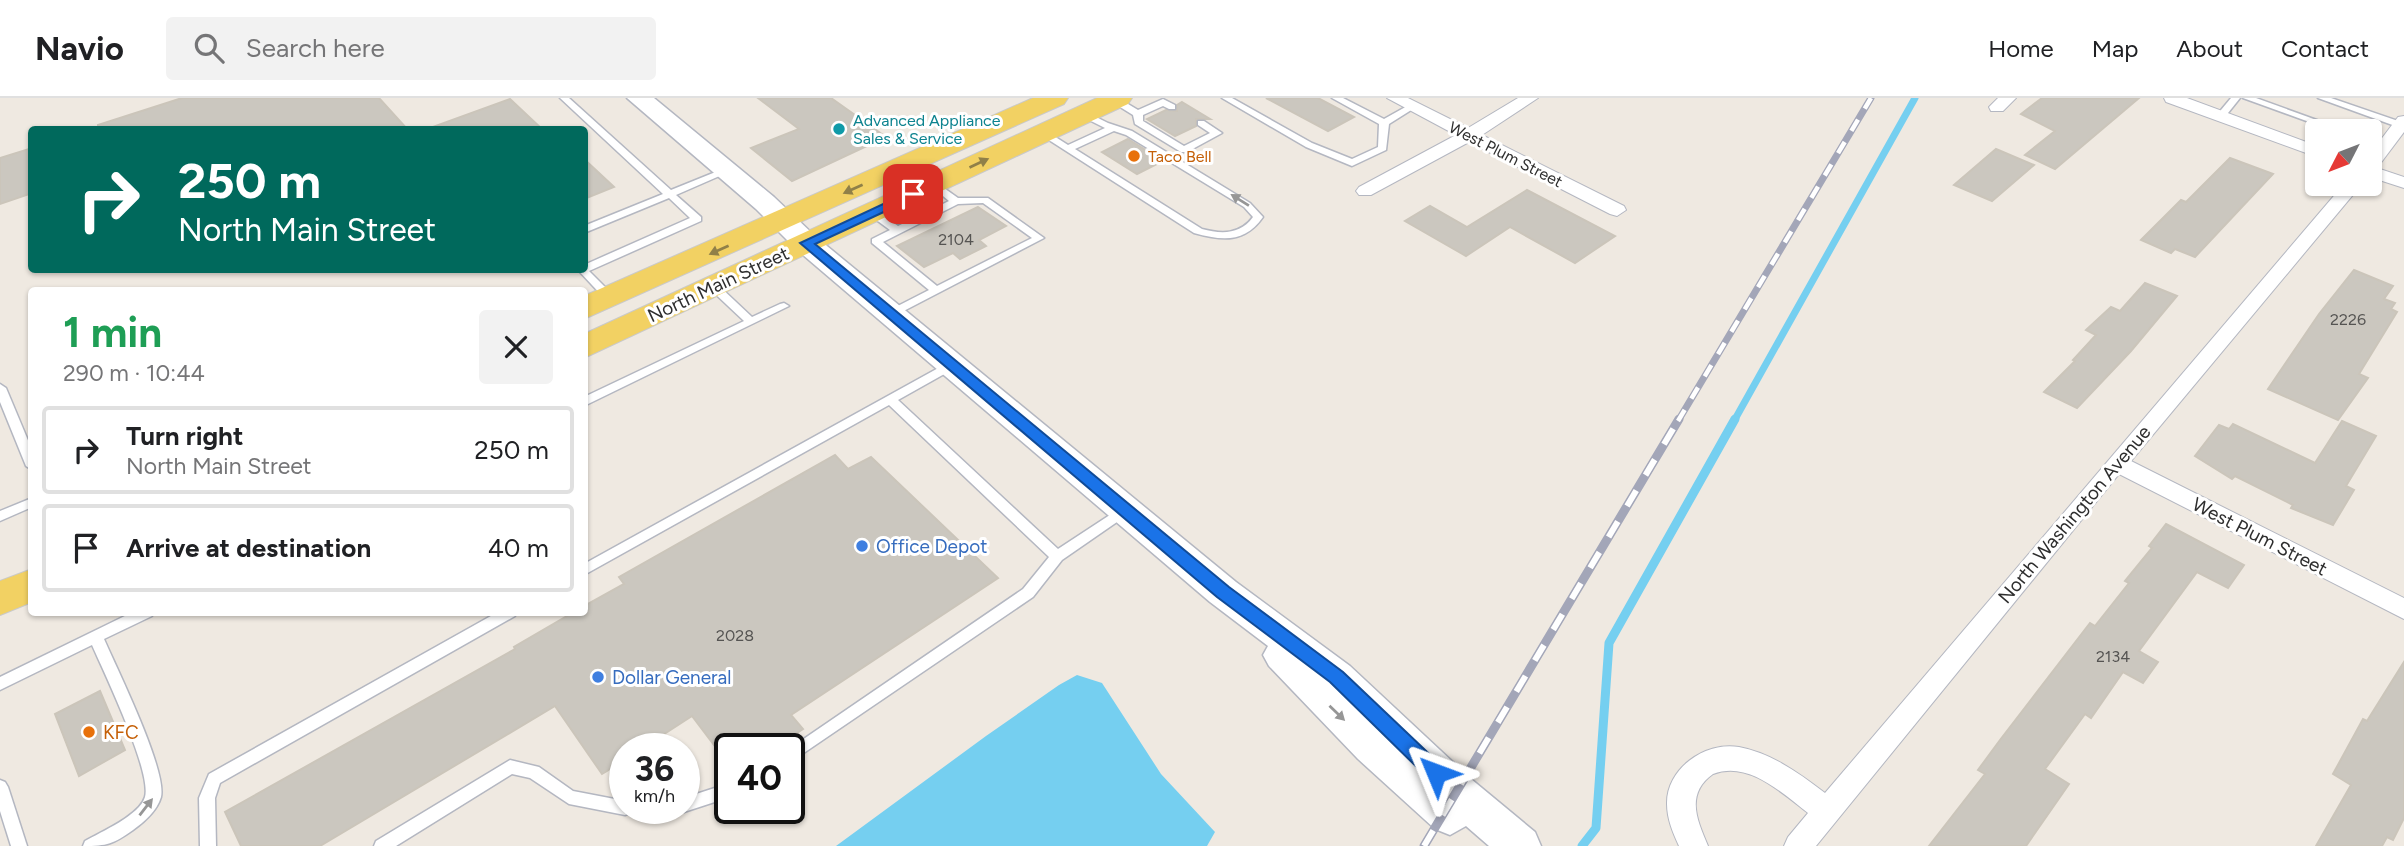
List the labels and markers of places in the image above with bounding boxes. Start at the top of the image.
place label: Advanced Appliance Sales & Service [853,111,1001,148]
marker: Advanced Appliance Sales & Service [831,121,847,137]
place label: Taco Bell [1148,147,1211,166]
marker: Taco Bell [1126,148,1142,164]
pin [883,164,943,224]
place label: Office Depot [876,535,987,558]
marker: Office Depot [854,538,870,554]
place label: Dollar General [612,666,731,689]
marker: Dollar General [590,669,606,685]
place label: KFC [103,721,139,744]
marker: KFC [81,724,97,740]

